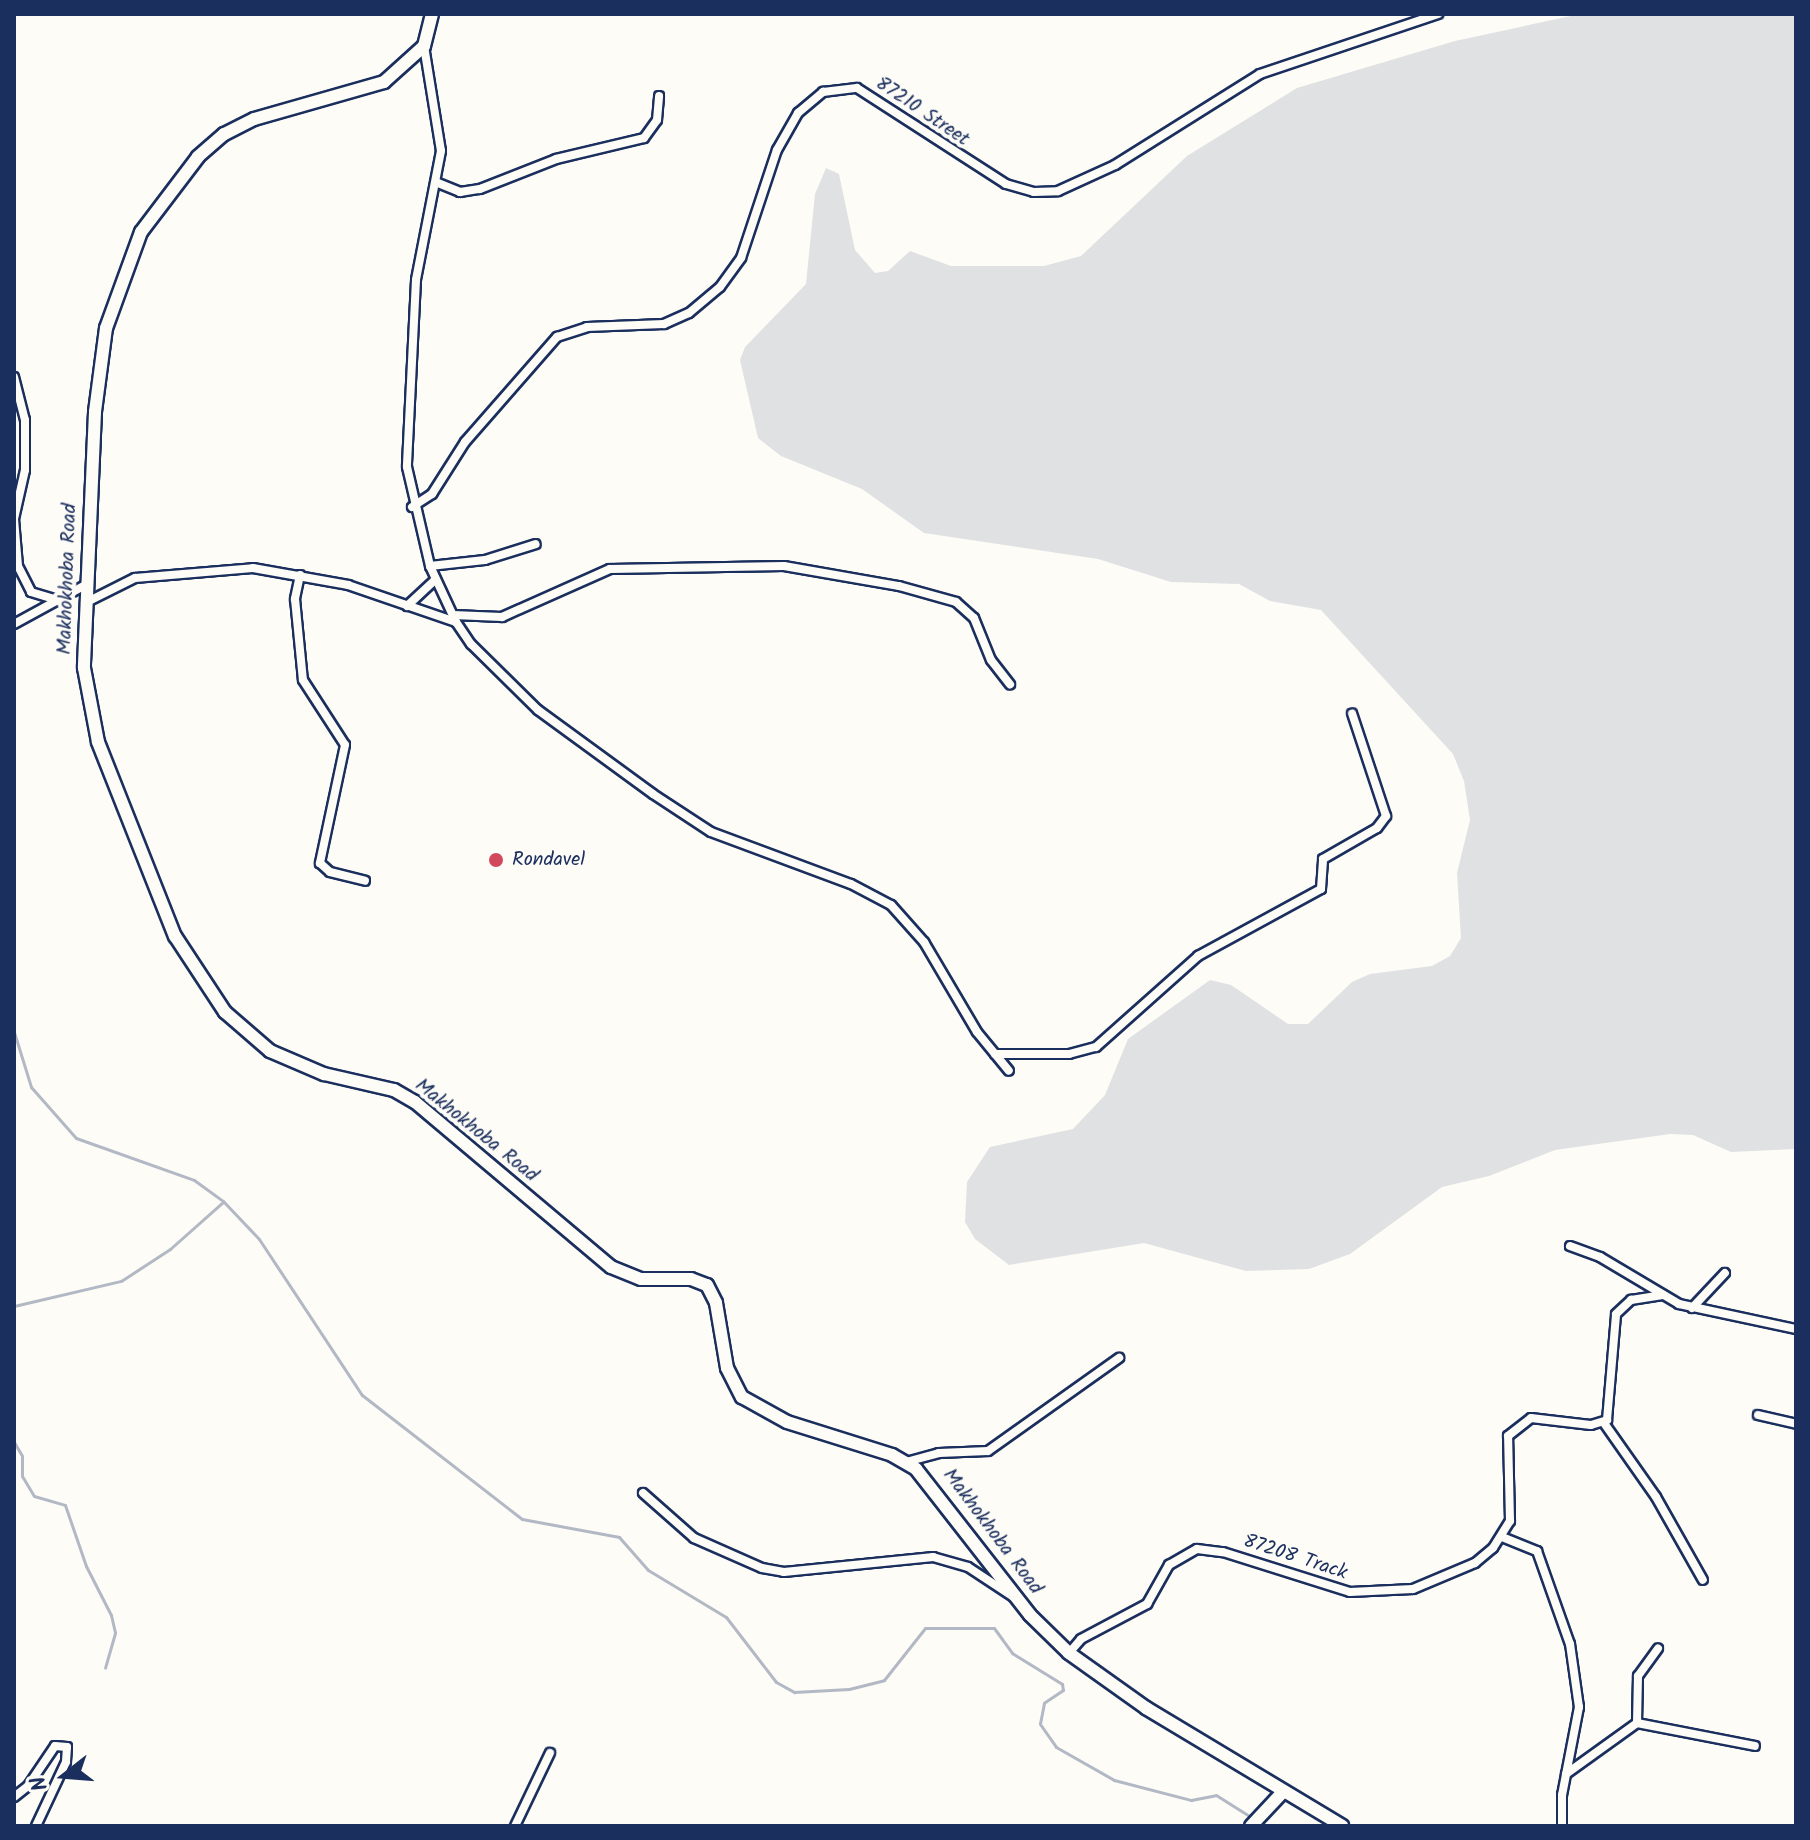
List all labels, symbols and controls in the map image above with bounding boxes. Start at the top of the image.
street label: 87210 Street [871,72,973,152]
street label: Makhokhoba Road [53,503,83,655]
place label: Rondavel [512,848,585,872]
marker: Rondavel [487,851,505,869]
street label: Makhokhoba Road [410,1074,542,1188]
street label: Makhokhoba Road [937,1464,1047,1600]
street label: 87208 Track [1240,1530,1350,1586]
north arrow [24,1736,104,1816]
text: N [22,1771,59,1795]

